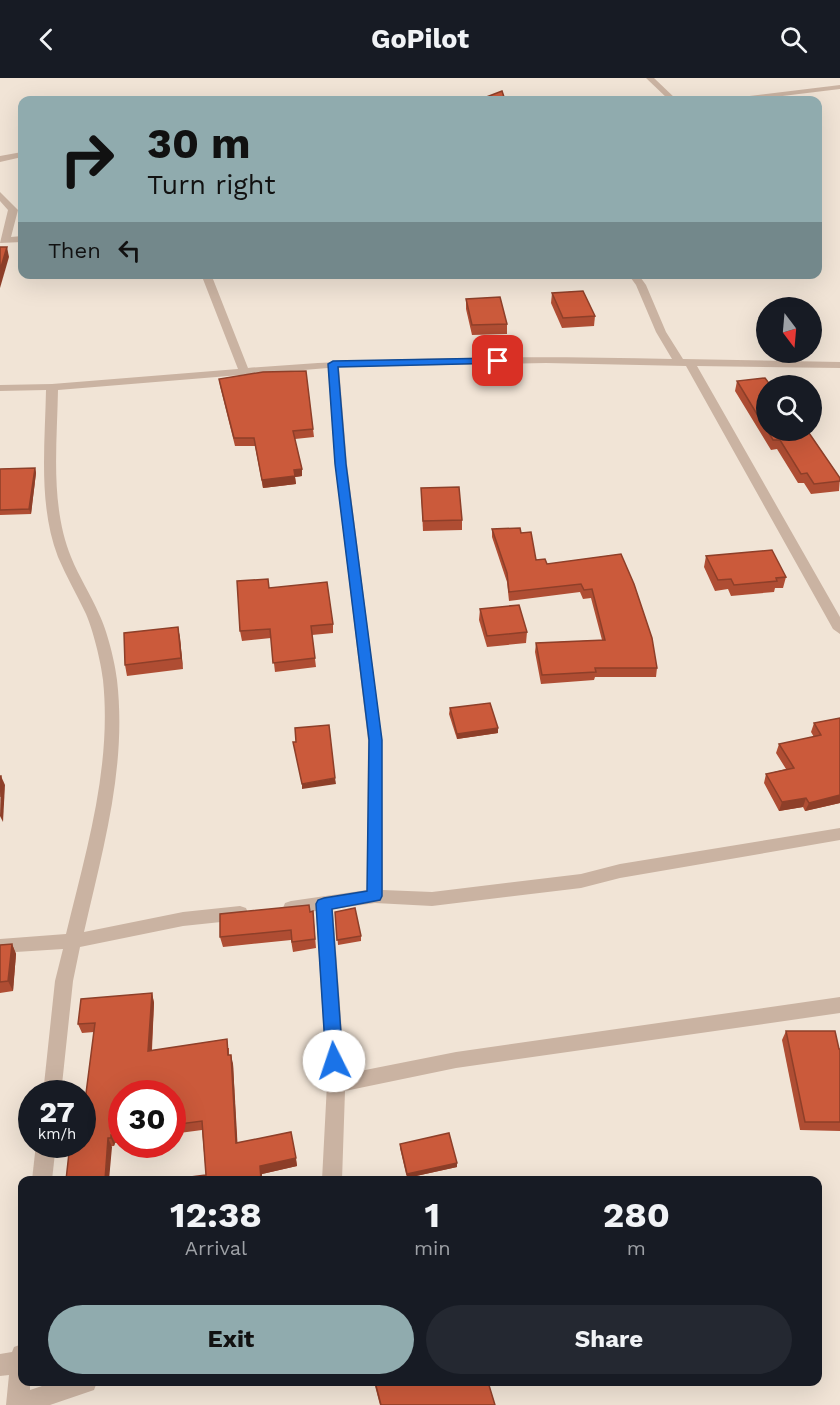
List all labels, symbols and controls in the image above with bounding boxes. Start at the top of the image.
icon: back [30,23,63,56]
text: GoPilot [371,23,469,55]
icon: search [777,23,810,56]
text: 30 m [147,119,251,168]
icon: right [48,120,126,198]
text: Turn right [147,169,276,201]
icon: left [113,234,146,267]
text: Then [48,238,101,263]
north arrow [756,297,822,363]
map controls [756,297,822,441]
pin [472,335,523,386]
icon: arrive [481,344,514,377]
button: search [756,375,822,441]
position arrow [302,1029,366,1093]
speed limit sign: 30 [108,1080,186,1158]
text: 27 [39,1094,75,1129]
text: km/h [38,1125,76,1143]
text: 12:38 [170,1194,262,1236]
text: 1 [425,1194,440,1236]
text: 280 [603,1194,670,1236]
text: Arrival [185,1236,247,1260]
text: min [414,1236,451,1260]
text: m [627,1236,646,1260]
button: Exit [48,1305,414,1374]
button: Share [426,1305,792,1374]

